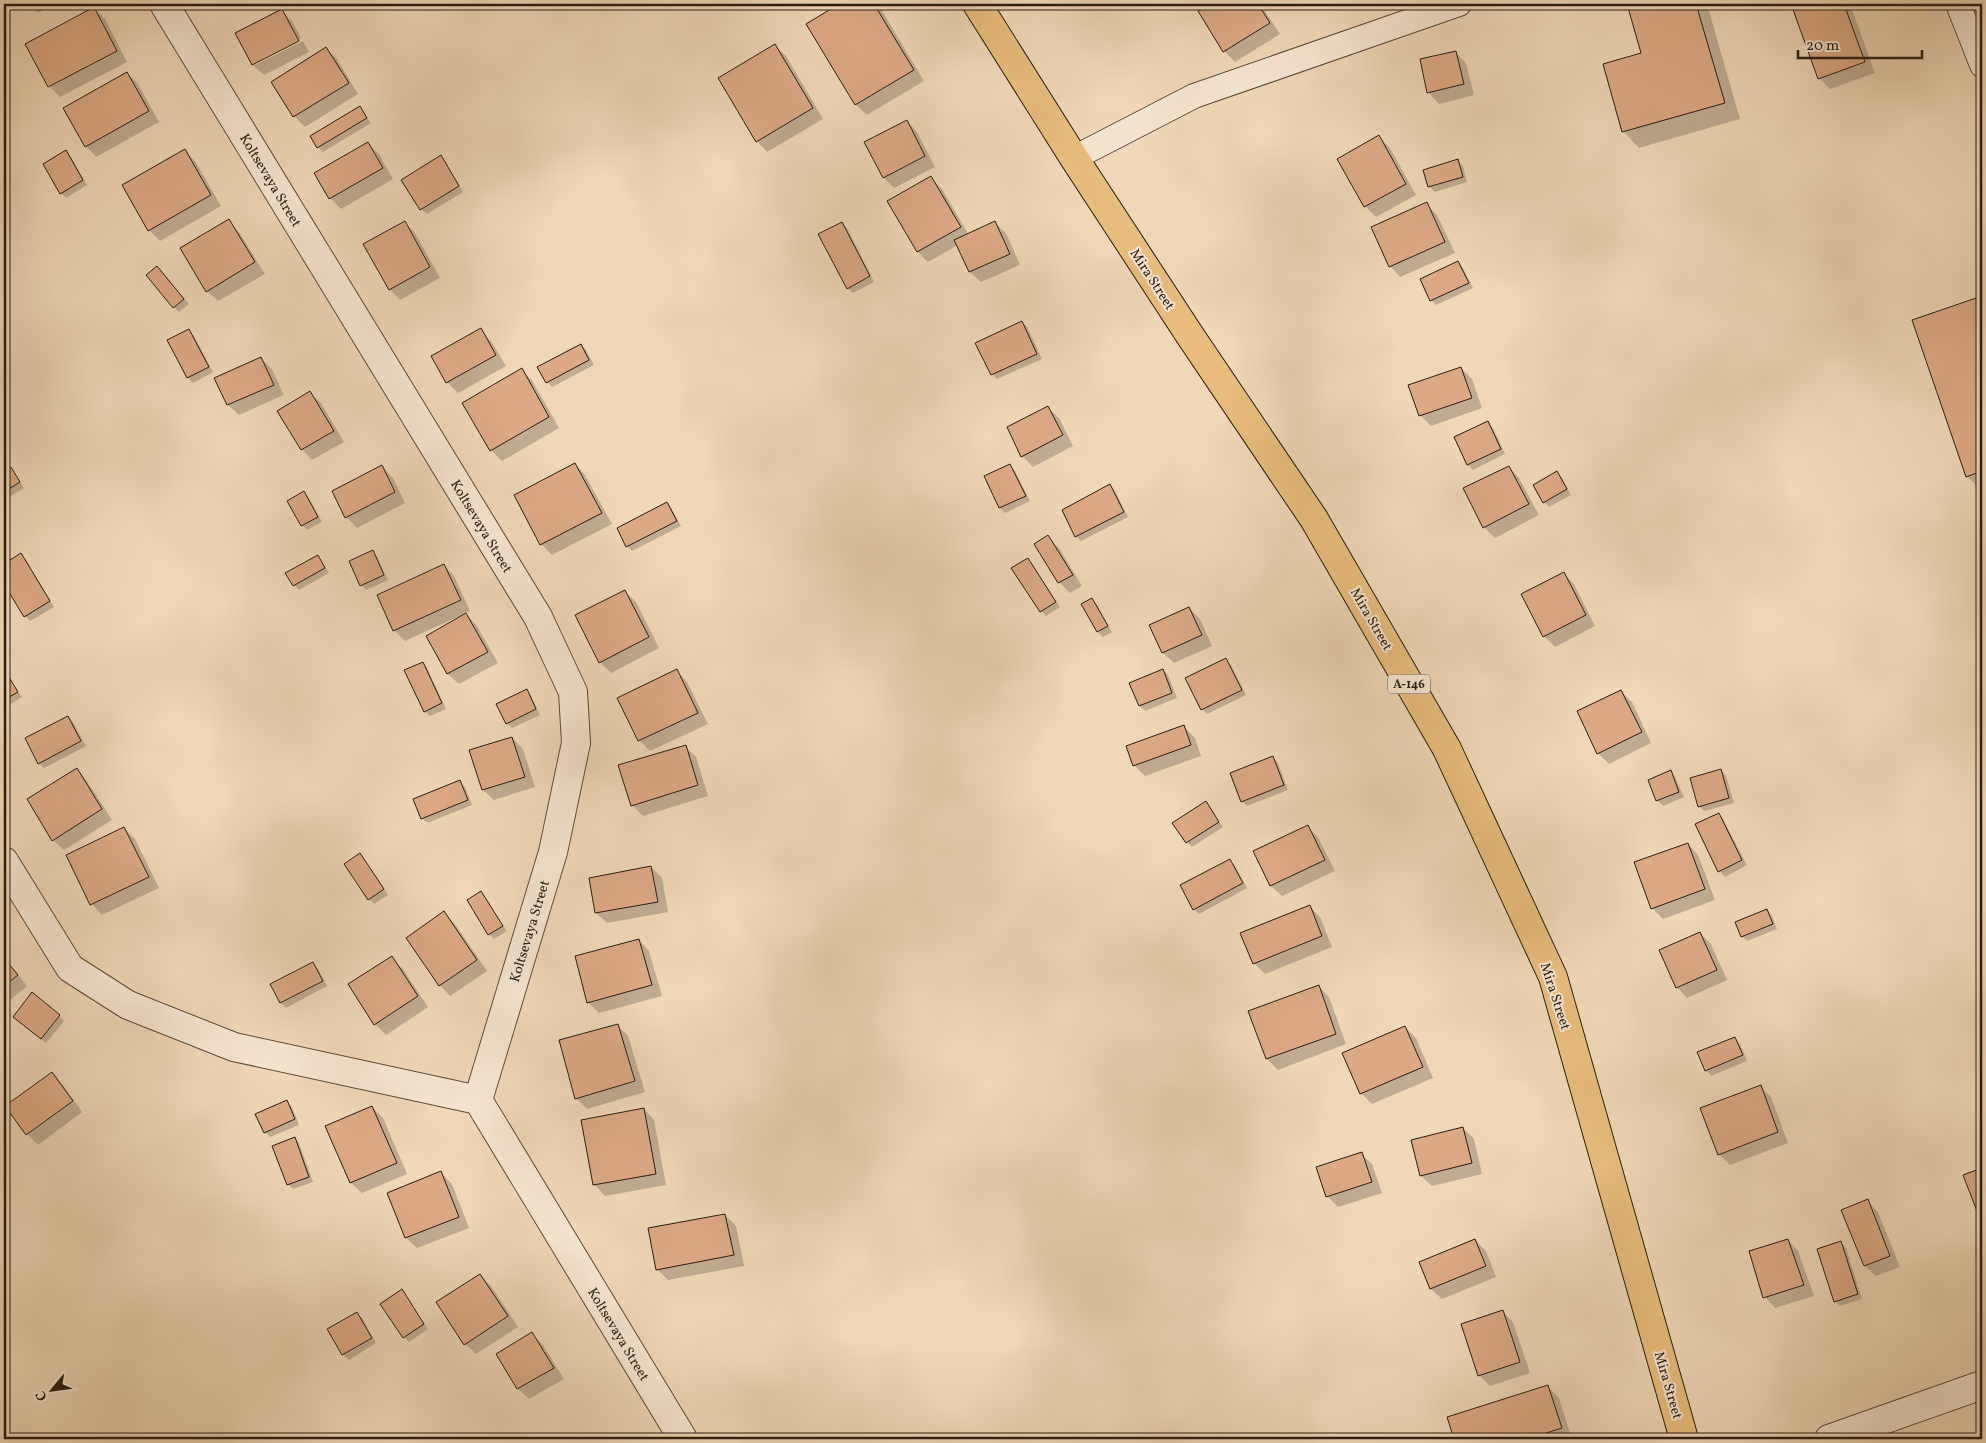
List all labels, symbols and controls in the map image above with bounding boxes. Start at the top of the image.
scale bar [1798,28,1922,60]
text: 20 m [1806,36,1839,57]
street label: Koltsevaya Street [234,131,305,231]
street label: Mira Street [1125,245,1179,314]
street label: Koltsevaya Street [445,477,516,577]
street label: Mira Street [1345,585,1396,655]
road number: А-146 [1388,674,1430,694]
street label: Koltsevaya Street [506,878,555,985]
street label: Mira Street [1535,960,1574,1033]
street label: Koltsevaya Street [582,1285,653,1385]
street label: Mira Street [1649,1349,1686,1422]
north arrow [28,1366,78,1416]
text: С [31,1387,52,1404]

